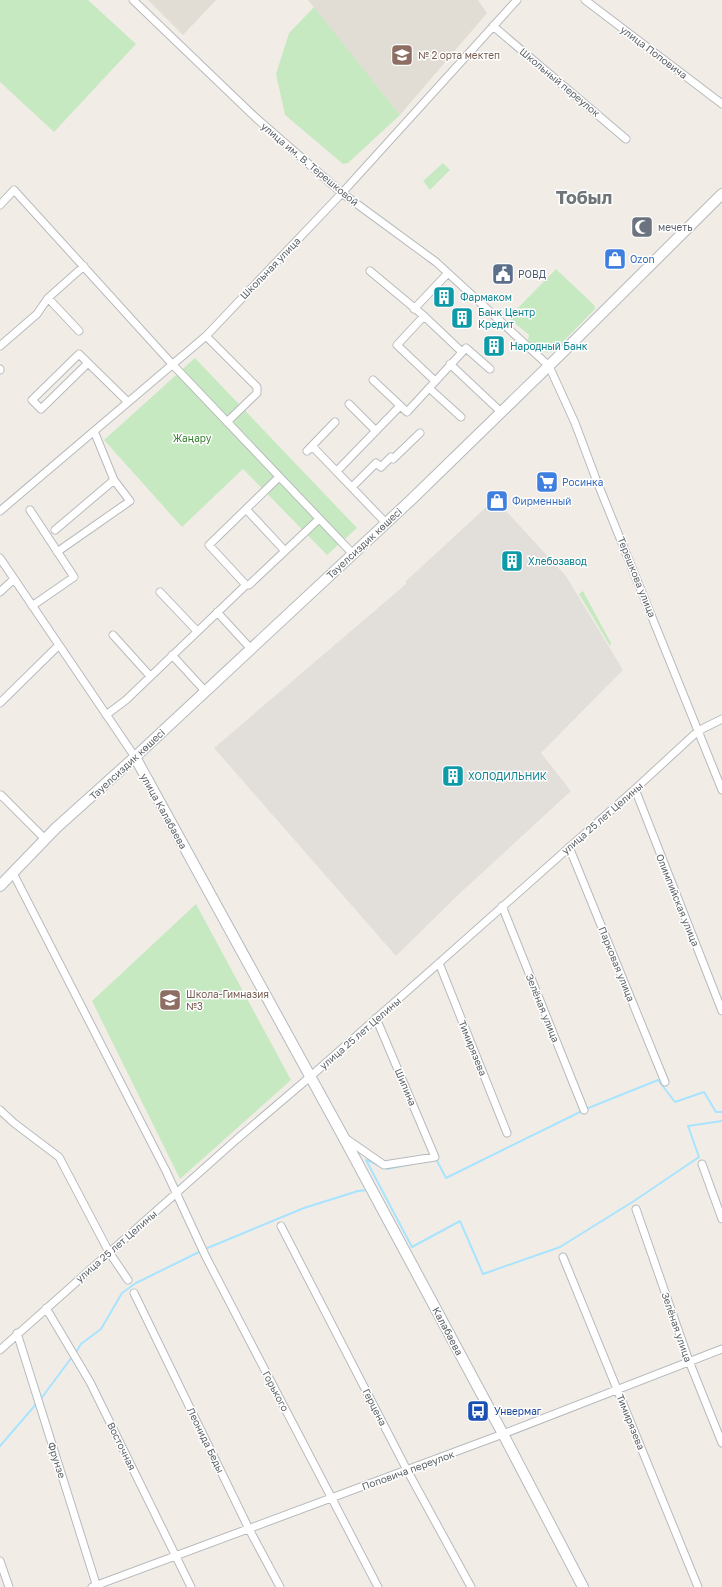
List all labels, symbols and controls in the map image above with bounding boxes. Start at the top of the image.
street label: улица Поповича [618,23,690,81]
school or university icon: № 2 орта мектеп [389,42,415,68]
street label: Школьный переулок [518,45,603,119]
place label: № 2 орта мектеп [418,49,500,61]
street label: улица им. В. Терешковой [259,120,361,208]
district label: Тобыл [556,186,612,208]
mosque icon: мечеть [629,214,655,240]
place label: мечеть [658,221,692,233]
street label: Школьная улица [237,235,303,301]
shop icon: Ozon [602,246,628,272]
place label: Ozon [630,253,655,265]
public building icon: РОВД [490,261,516,287]
place label: РОВД [518,268,546,280]
building icon: Фармаком [431,284,457,310]
place label: Фармаком [460,291,512,303]
building icon: Банк Центр Кредит [449,305,475,331]
place label: Банк Центр Кредит [478,306,535,330]
building icon: Народный Банк [481,333,507,359]
place label: Народный Банк [510,340,588,352]
park label: Жаңару [173,432,212,444]
supermarket icon: Росинка [534,469,560,495]
place label: Росинка [562,476,603,488]
shop icon: Фирменный [484,488,510,514]
place label: Фирменный [512,495,571,507]
street label: Тауелсиздик көшесі [324,505,404,581]
street label: Терешкова улица [615,535,659,619]
building icon: Хлебозавод [499,548,525,574]
place label: Хлебозавод [528,555,587,567]
street label: Тауелсиздик көшесі [87,726,167,802]
building icon: ХОЛОДИЛЬНИК [440,763,466,789]
place label: ХОЛОДИЛЬНИК [468,770,547,782]
street label: улица Калабаева [138,771,190,851]
street label: улица 25 лет Целины [559,780,645,856]
street label: Олимпийская улица [654,852,702,948]
street label: Парковая улица [597,925,637,1003]
street label: Зелёная улица [524,972,562,1044]
school or university icon: Школа-Гимназия №3 [157,987,183,1013]
place label: Школа-Гимназия №3 [186,988,269,1012]
street label: улица 25 лет Целины [317,995,403,1071]
street label: Тимирязева [456,1018,490,1078]
street label: Шипина [393,1066,419,1108]
street label: улица 25 лет Целины [73,1208,159,1284]
street label: Зелёная улица [659,1291,695,1363]
street label: Калабаева [430,1305,466,1357]
street label: Горького [260,1369,292,1413]
street label: Герцена [361,1386,389,1428]
street label: Тимирязева [614,1392,648,1452]
bus stop icon: Унвермаг [465,1398,491,1424]
street label: Леонида Беды [185,1405,227,1475]
place label: Унвермаг [494,1405,542,1417]
street label: Восточная [105,1420,139,1472]
street label: Фрунзе [46,1440,69,1480]
street label: Поповича переулок [360,1448,456,1492]

